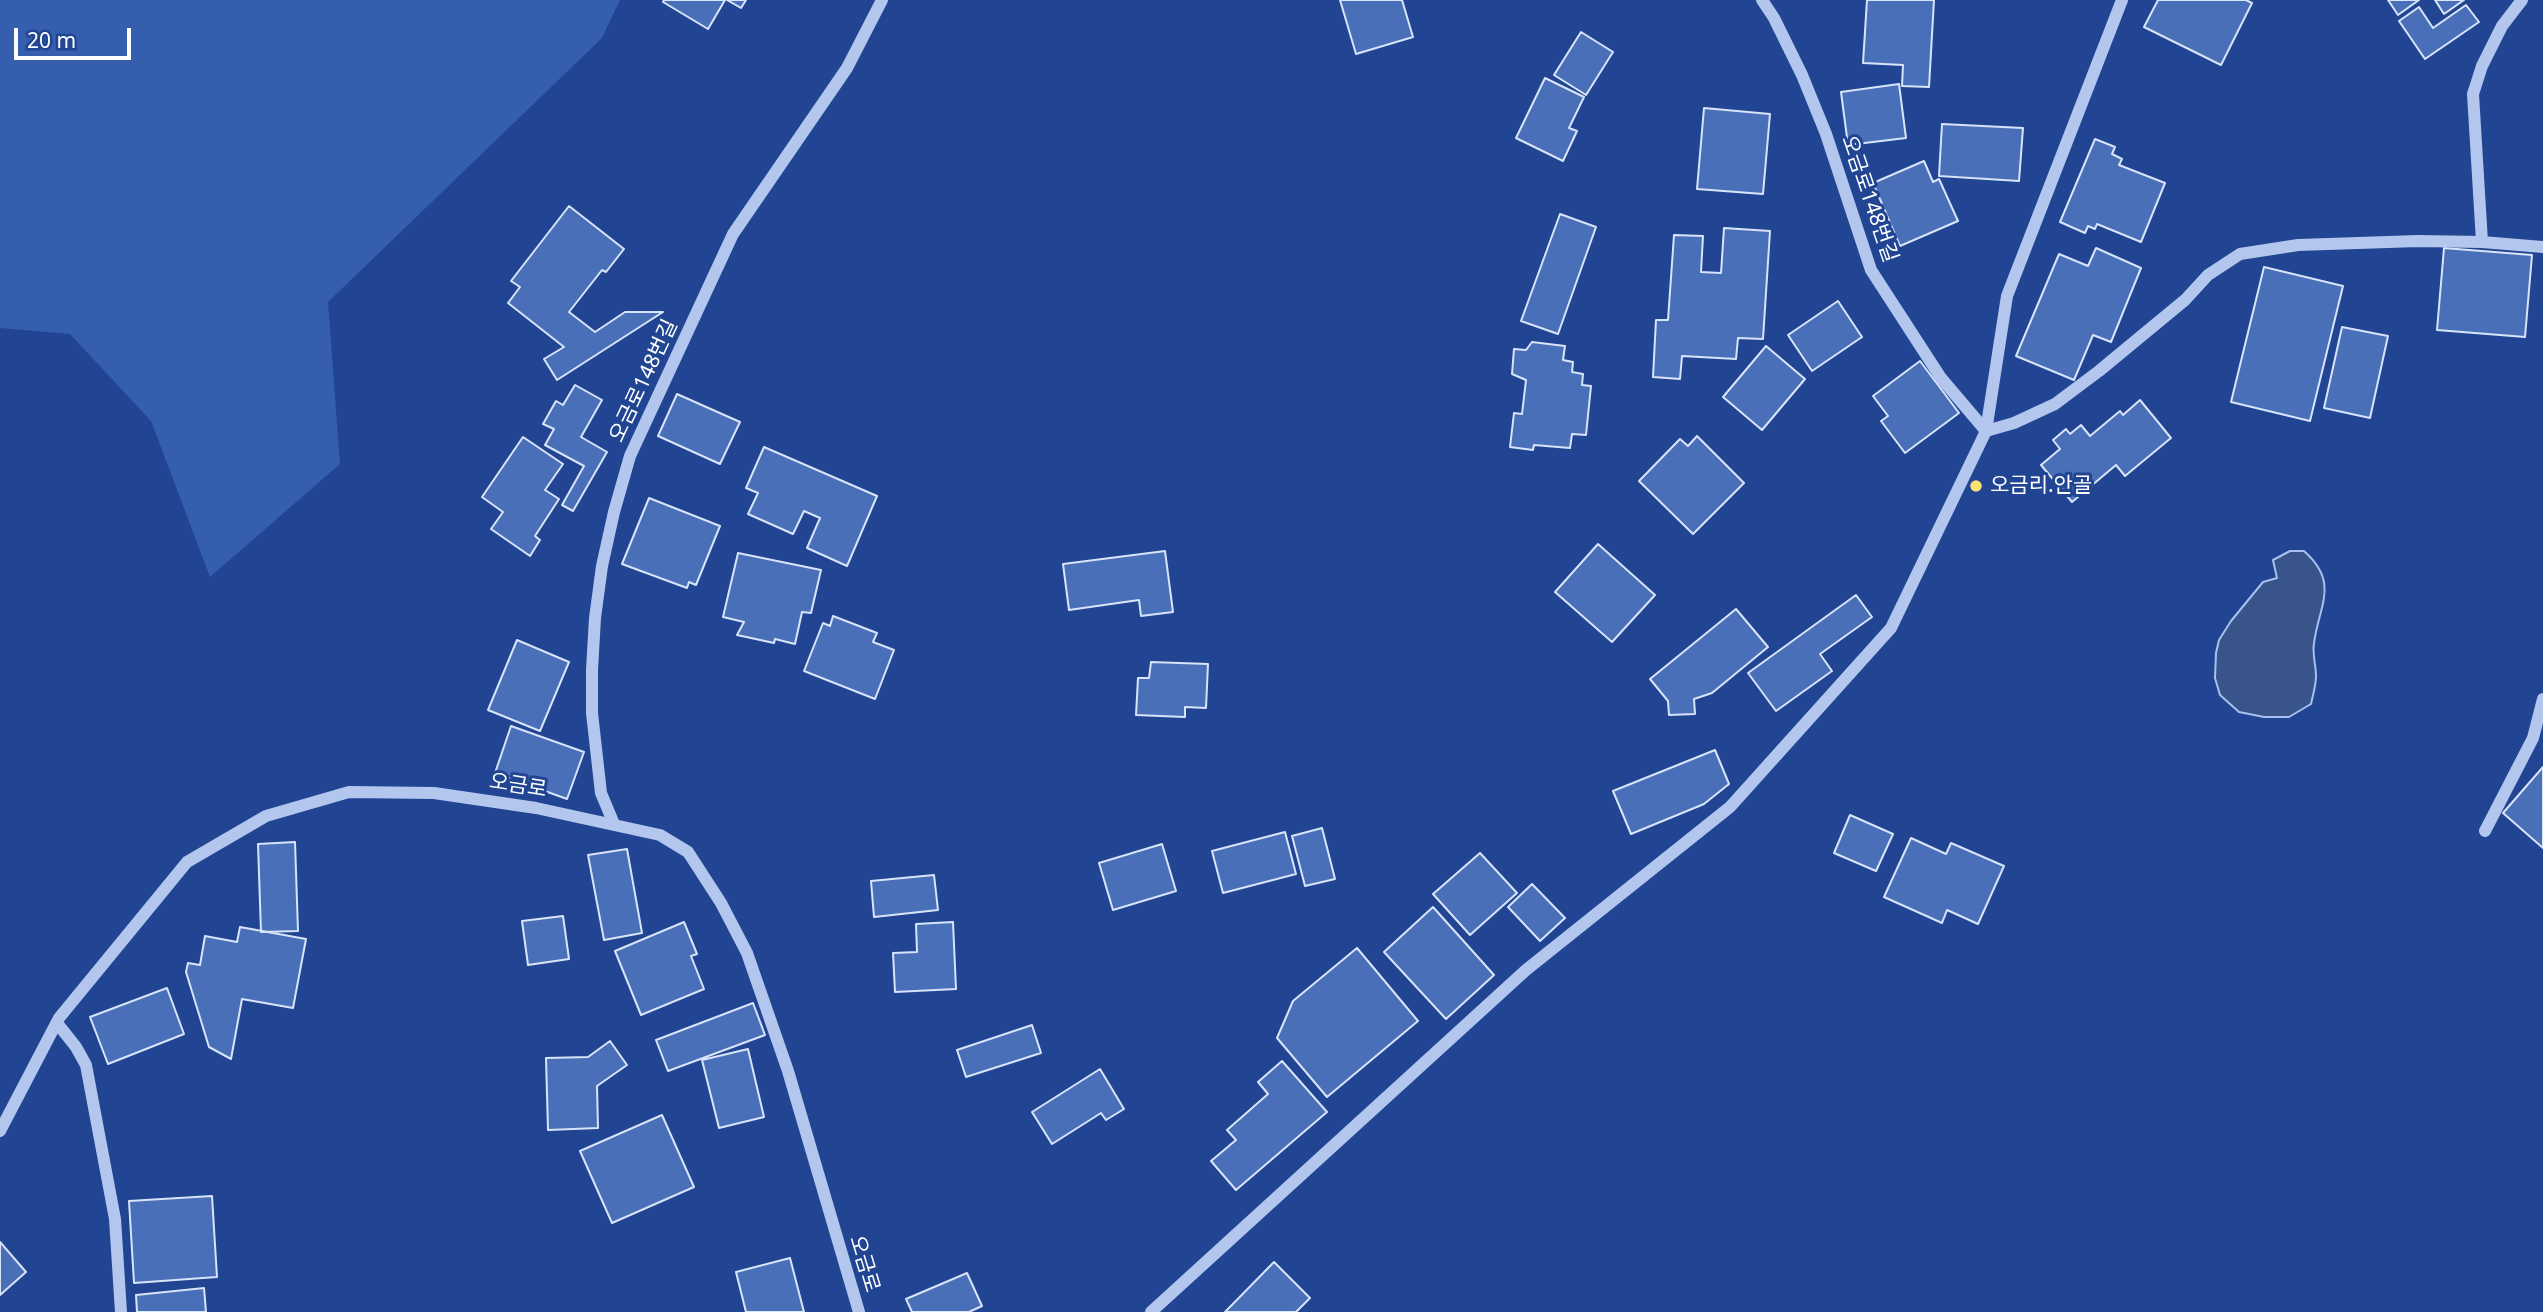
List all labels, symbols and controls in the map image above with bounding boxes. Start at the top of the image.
scale bar [18,14,135,58]
text: 20 m [27,26,76,54]
street label: 오금로148번길 [1835,132,1903,266]
street label: 오금로148번길 [605,316,683,446]
place label: 오금리.안골 [1990,473,2092,499]
marker: 오금리.안골 [1968,478,1984,494]
street label: 오금로 [487,769,549,803]
street label: 오금로 [843,1233,885,1295]

